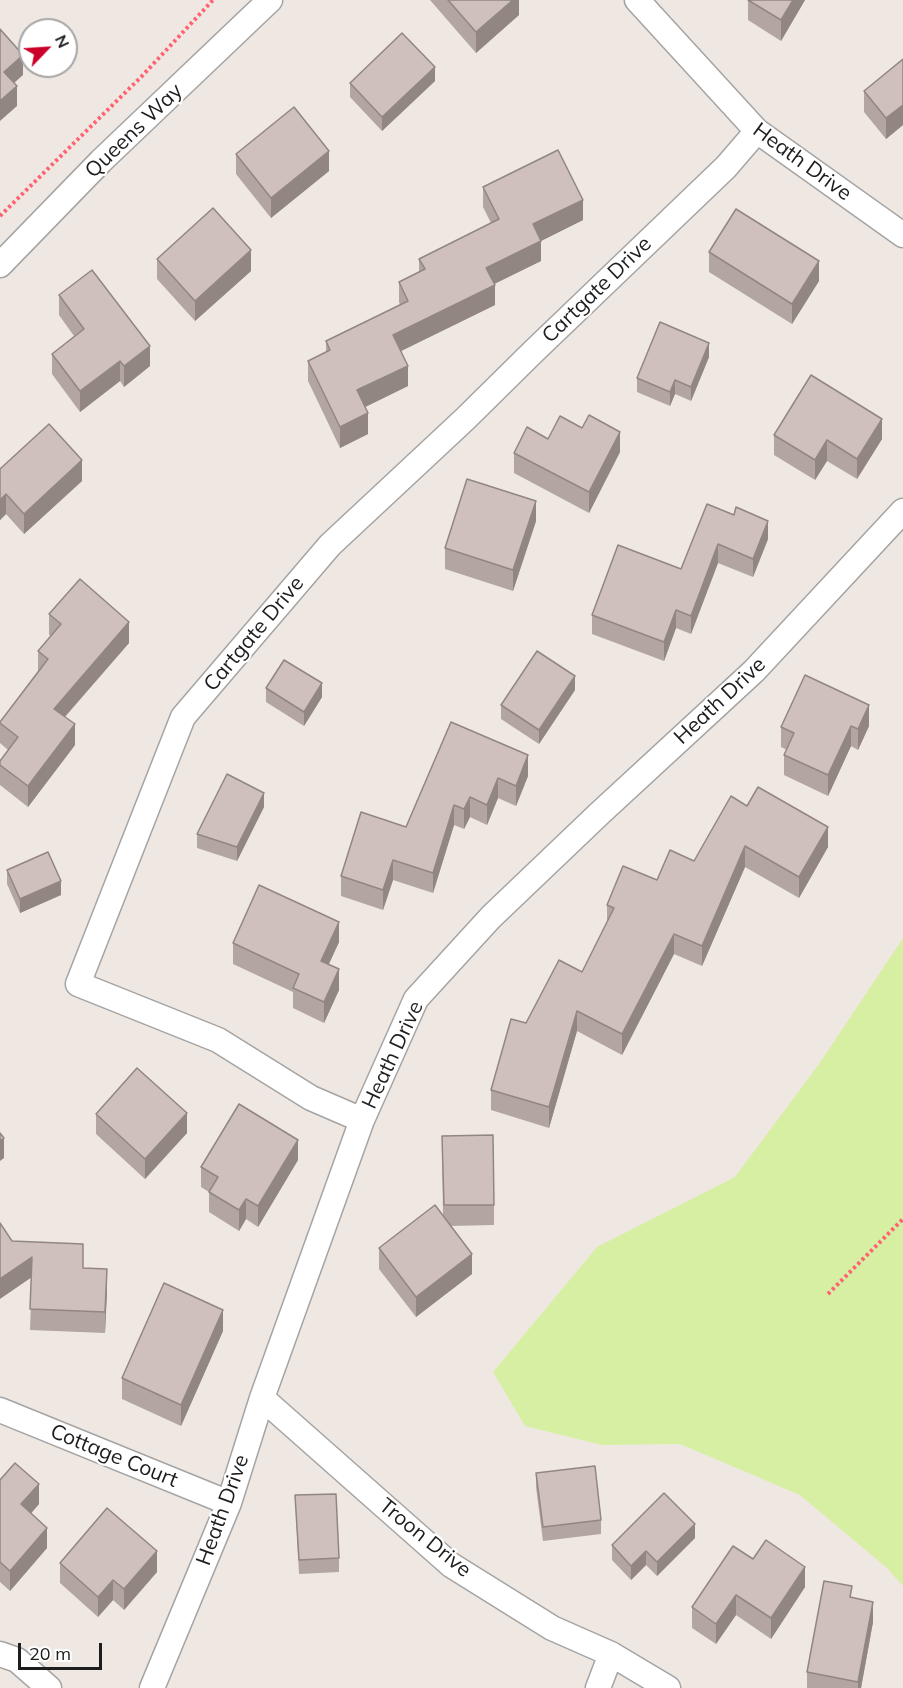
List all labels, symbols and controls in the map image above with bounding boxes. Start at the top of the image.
north arrow [18,18,78,78]
text: N [51,32,74,51]
street label: Queens Way [80,78,188,184]
street label: Heath Drive [748,118,856,206]
street label: Cartgate Drive [537,232,657,348]
street label: Cartgate Drive [199,571,309,697]
street label: Heath Drive [669,652,771,750]
street label: Heath Drive [357,997,429,1113]
street label: Cottage Court [47,1419,181,1493]
street label: Heath Drive [191,1451,255,1569]
street label: Troon Drive [374,1493,476,1583]
scale bar [21,1631,105,1669]
text: 20 m [29,1642,71,1665]

